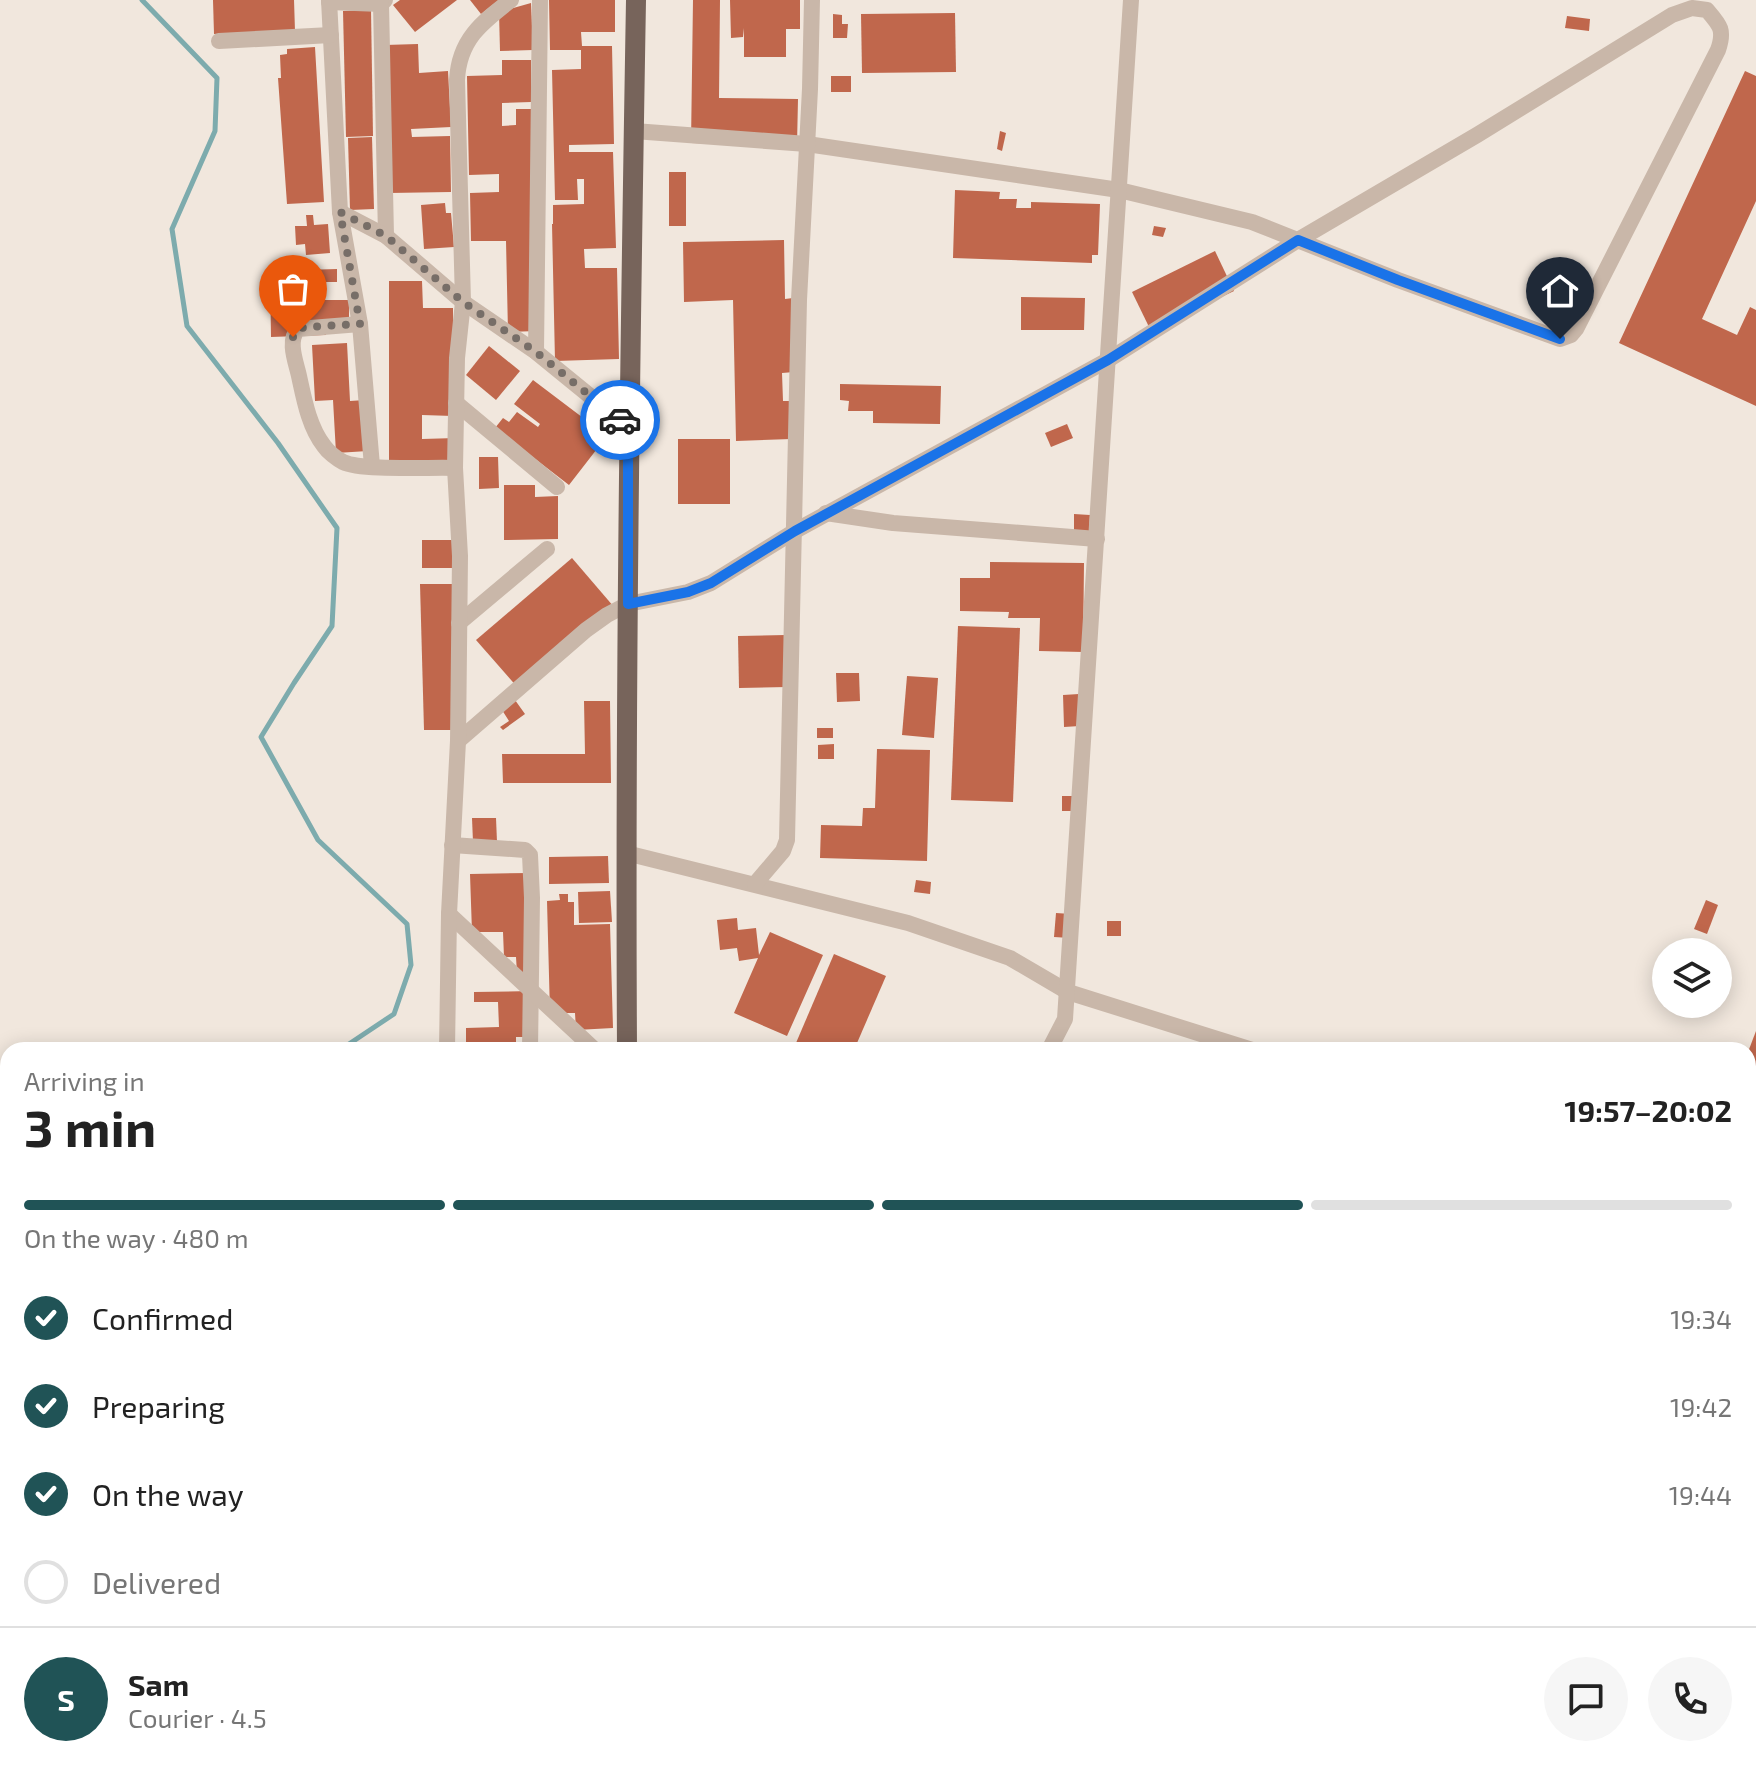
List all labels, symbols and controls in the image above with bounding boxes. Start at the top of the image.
pin [259,255,327,337]
pin [1526,257,1594,339]
icon: bag [271,267,315,311]
icon: home [1538,269,1582,313]
courier [580,380,660,460]
icon: car [598,398,642,442]
map controls [1652,938,1732,1018]
button: layers [1652,938,1732,1018]
text: Arriving in [24,1065,145,1096]
text: 19:57–20:02 [1565,1092,1732,1128]
text: 3 min [24,1095,156,1157]
text: On the way · 480 m [24,1222,249,1253]
icon: check [24,1296,68,1340]
text: Confirmed [92,1300,233,1336]
text: 19:34 [1670,1303,1732,1334]
icon: check [24,1384,68,1428]
text: Preparing [92,1388,225,1424]
text: 19:42 [1670,1391,1732,1422]
icon: check [24,1472,68,1516]
text: On the way [92,1476,244,1512]
text: 19:44 [1669,1479,1732,1510]
text: Delivered [92,1564,221,1600]
button: chat [1544,1657,1628,1741]
button: phone [1648,1657,1732,1741]
text: Sam [128,1666,189,1702]
text: S [57,1681,75,1717]
text: Courier · 4.5 [128,1702,267,1733]

